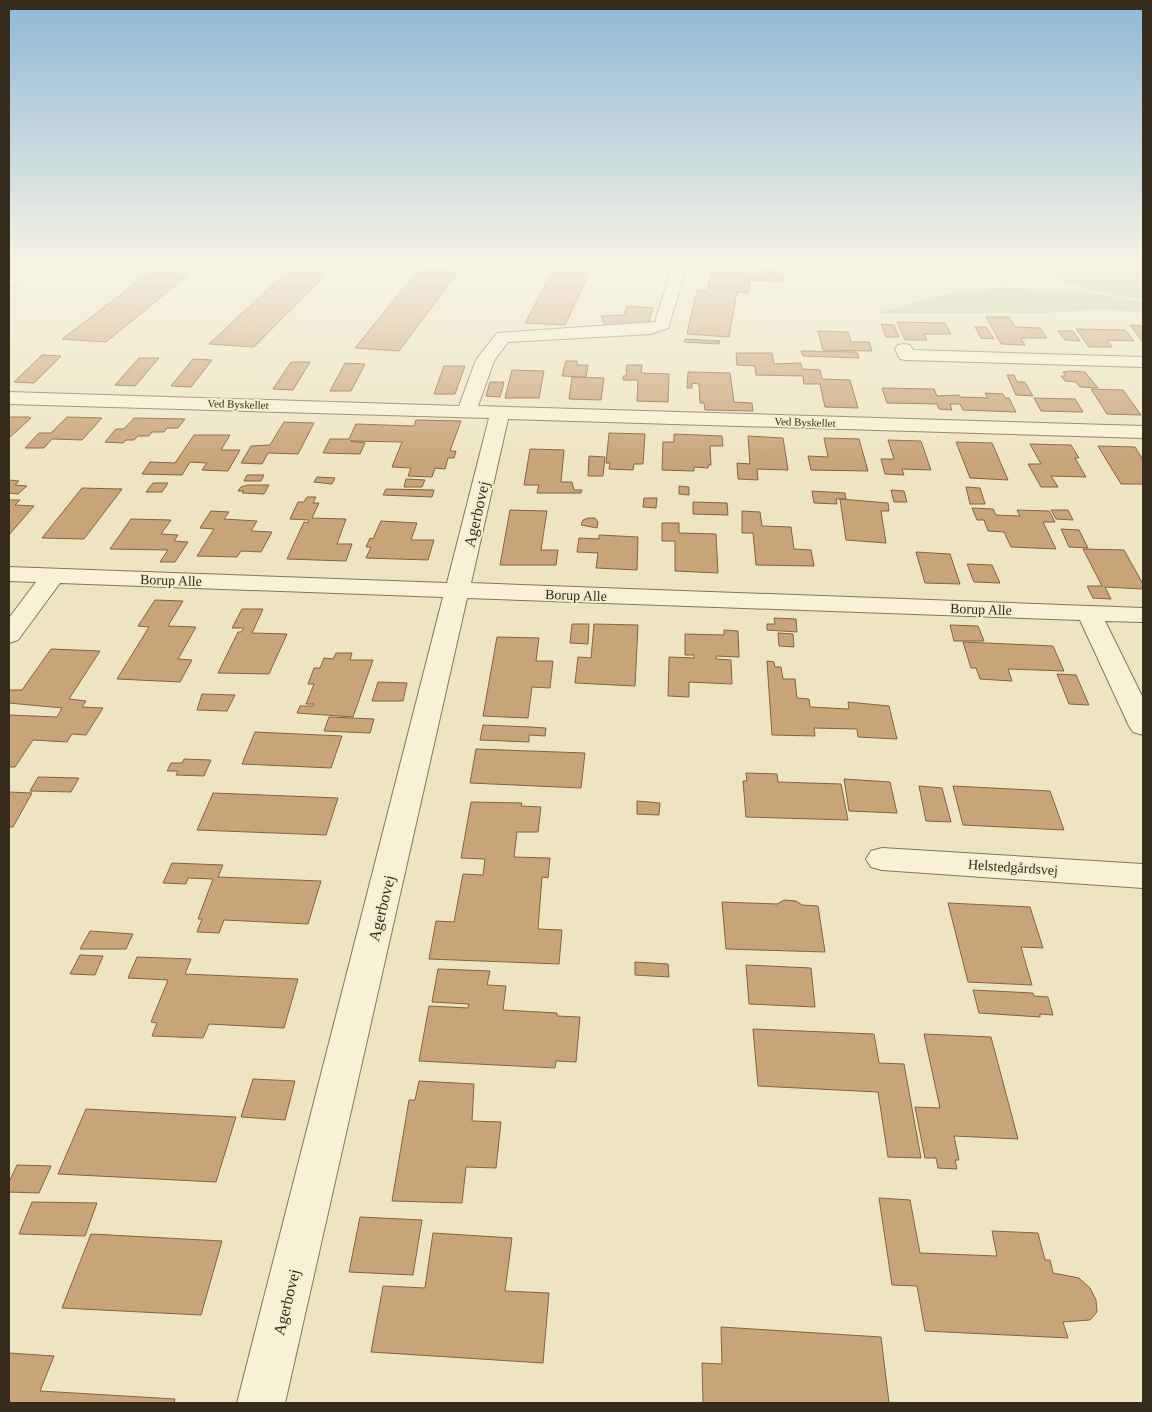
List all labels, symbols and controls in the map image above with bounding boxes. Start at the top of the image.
street label: Ved Byskellet [207,397,269,411]
street label: Ved Byskellet [774,415,836,429]
street label: Agerbovej [461,479,493,549]
street label: Borup Alle [140,572,202,589]
street label: Borup Alle [545,587,607,604]
street label: Borup Alle [950,601,1012,618]
street label: Helstedgårdsvej [967,857,1058,878]
street label: Agerbovej [365,873,399,943]
street label: Agerbovej [270,1267,304,1337]

